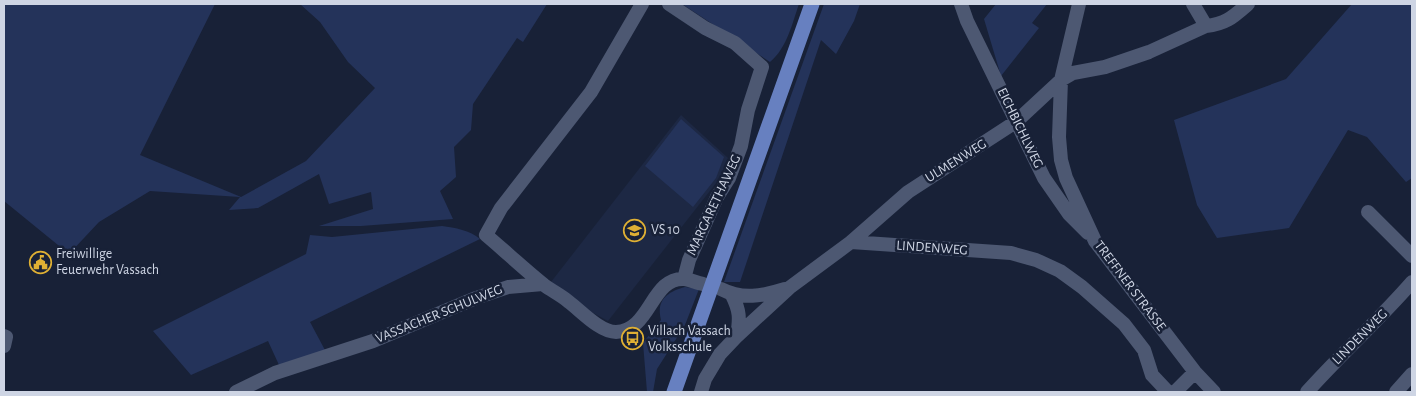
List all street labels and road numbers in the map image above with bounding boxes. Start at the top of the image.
street label: EICHBICHLWEG [995,86,1045,170]
street label: ULMENWEG [923,137,989,185]
street label: MARGARETHAWEG [685,152,743,258]
street label: TREFFNER STRASSE [1092,238,1169,334]
street label: LINDENWEG [896,239,968,257]
street label: VASSACHER SCHULWEG [374,282,504,346]
street label: LINDENWEG [1330,307,1390,367]

